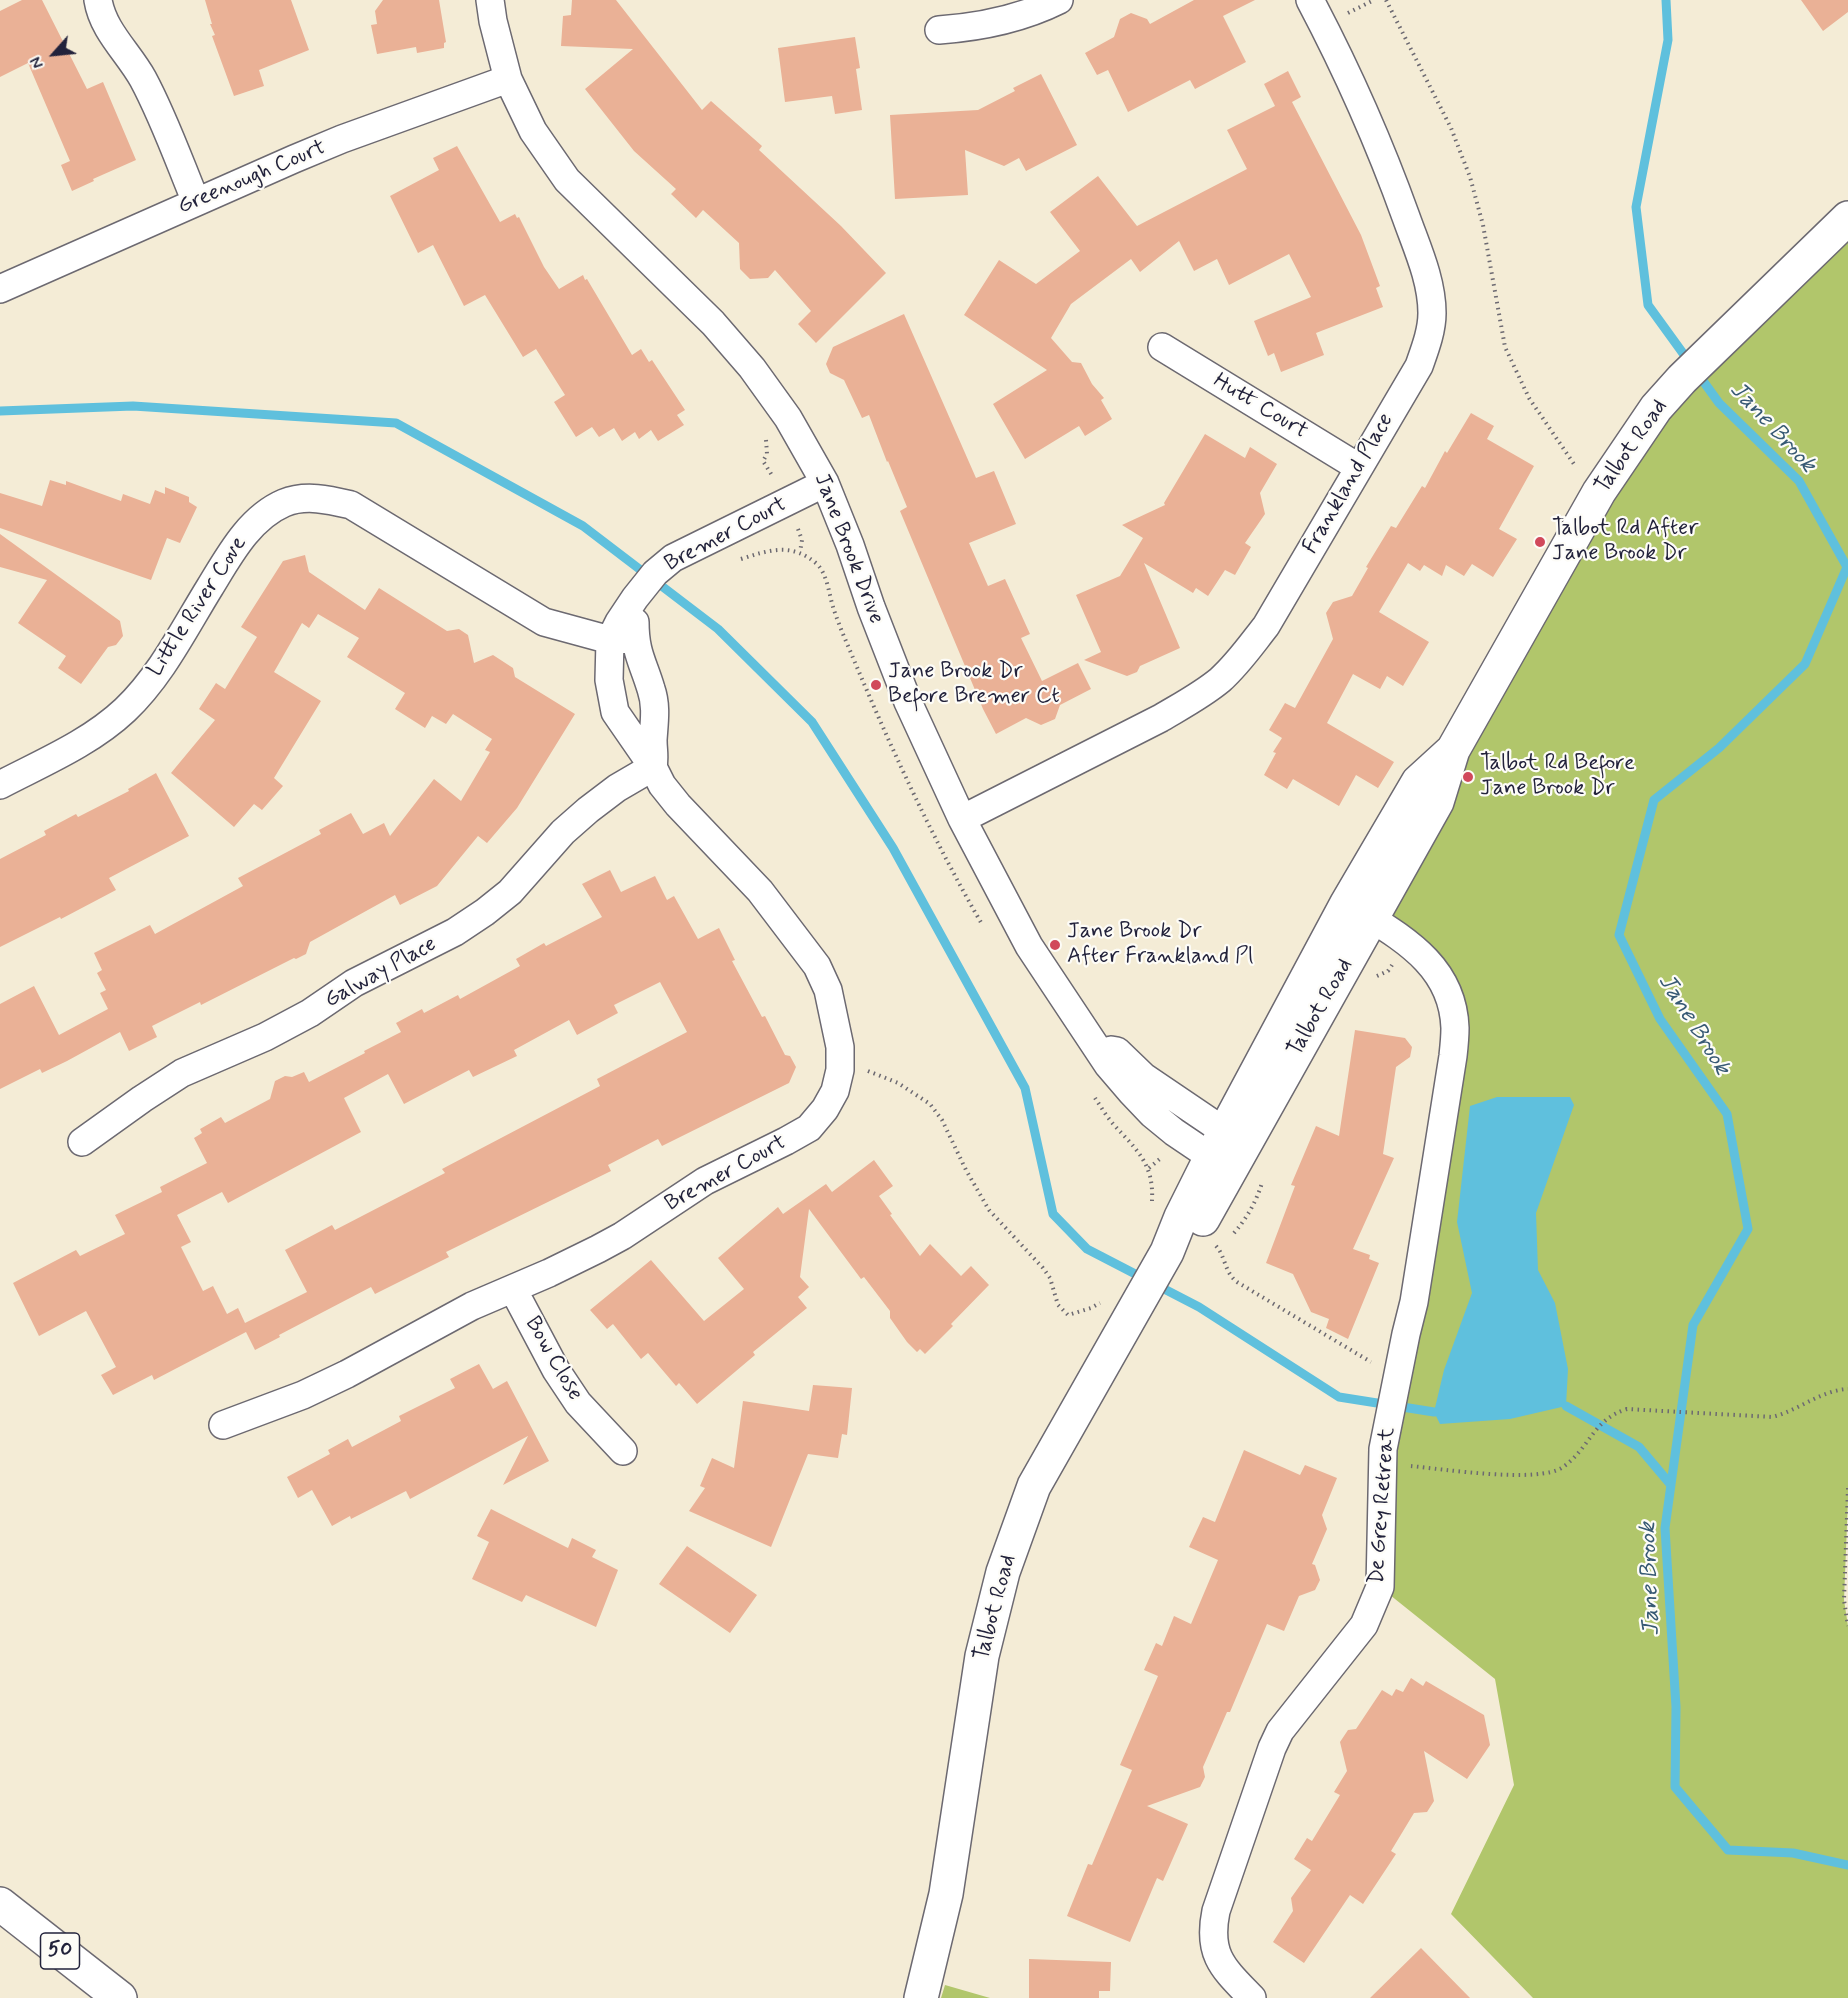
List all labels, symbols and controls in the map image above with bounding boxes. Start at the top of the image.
north arrow [24,24,84,84]
text: N [26,53,49,72]
street label: Greenough Court [174,135,330,221]
street label: Hutt Court [1208,368,1312,446]
water label: Jane Brook [1723,377,1821,479]
street label: Talbot Road [1590,395,1674,499]
street label: Frankland Place [1298,409,1400,559]
street label: Jane Brook Drive [807,470,889,628]
street label: Bremer Court [661,492,791,578]
place label: Talbot Rd After Jane Brook Dr [1552,516,1699,568]
street label: Little River Cove [143,532,253,682]
marker: Talbot Rd After Jane Brook Dr [1533,535,1547,549]
place label: Jane Brook Dr Before Bremer Ct [888,659,1060,710]
marker: Jane Brook Dr Before Bremer Ct [869,678,883,692]
place label: Talbot Rd Before Jane Brook Dr [1480,751,1635,802]
marker: Talbot Rd Before Jane Brook Dr [1461,770,1475,784]
place label: Jane Brook Dr After Frankland Pl [1067,919,1253,970]
street label: Galway Place [321,932,441,1014]
marker: Jane Brook Dr After Frankland Pl [1048,938,1062,952]
street label: Talbot Road [1282,954,1360,1062]
water label: Jane Brook [1651,969,1735,1081]
street label: Bremer Court [661,1130,791,1218]
street label: Bow Close [518,1312,588,1406]
street label: De Grey Retreat [1364,1427,1402,1585]
water label: Jane Brook [1635,1522,1667,1636]
street label: Talbot Road [969,1552,1023,1664]
road number: 50 [40,1933,80,1969]

